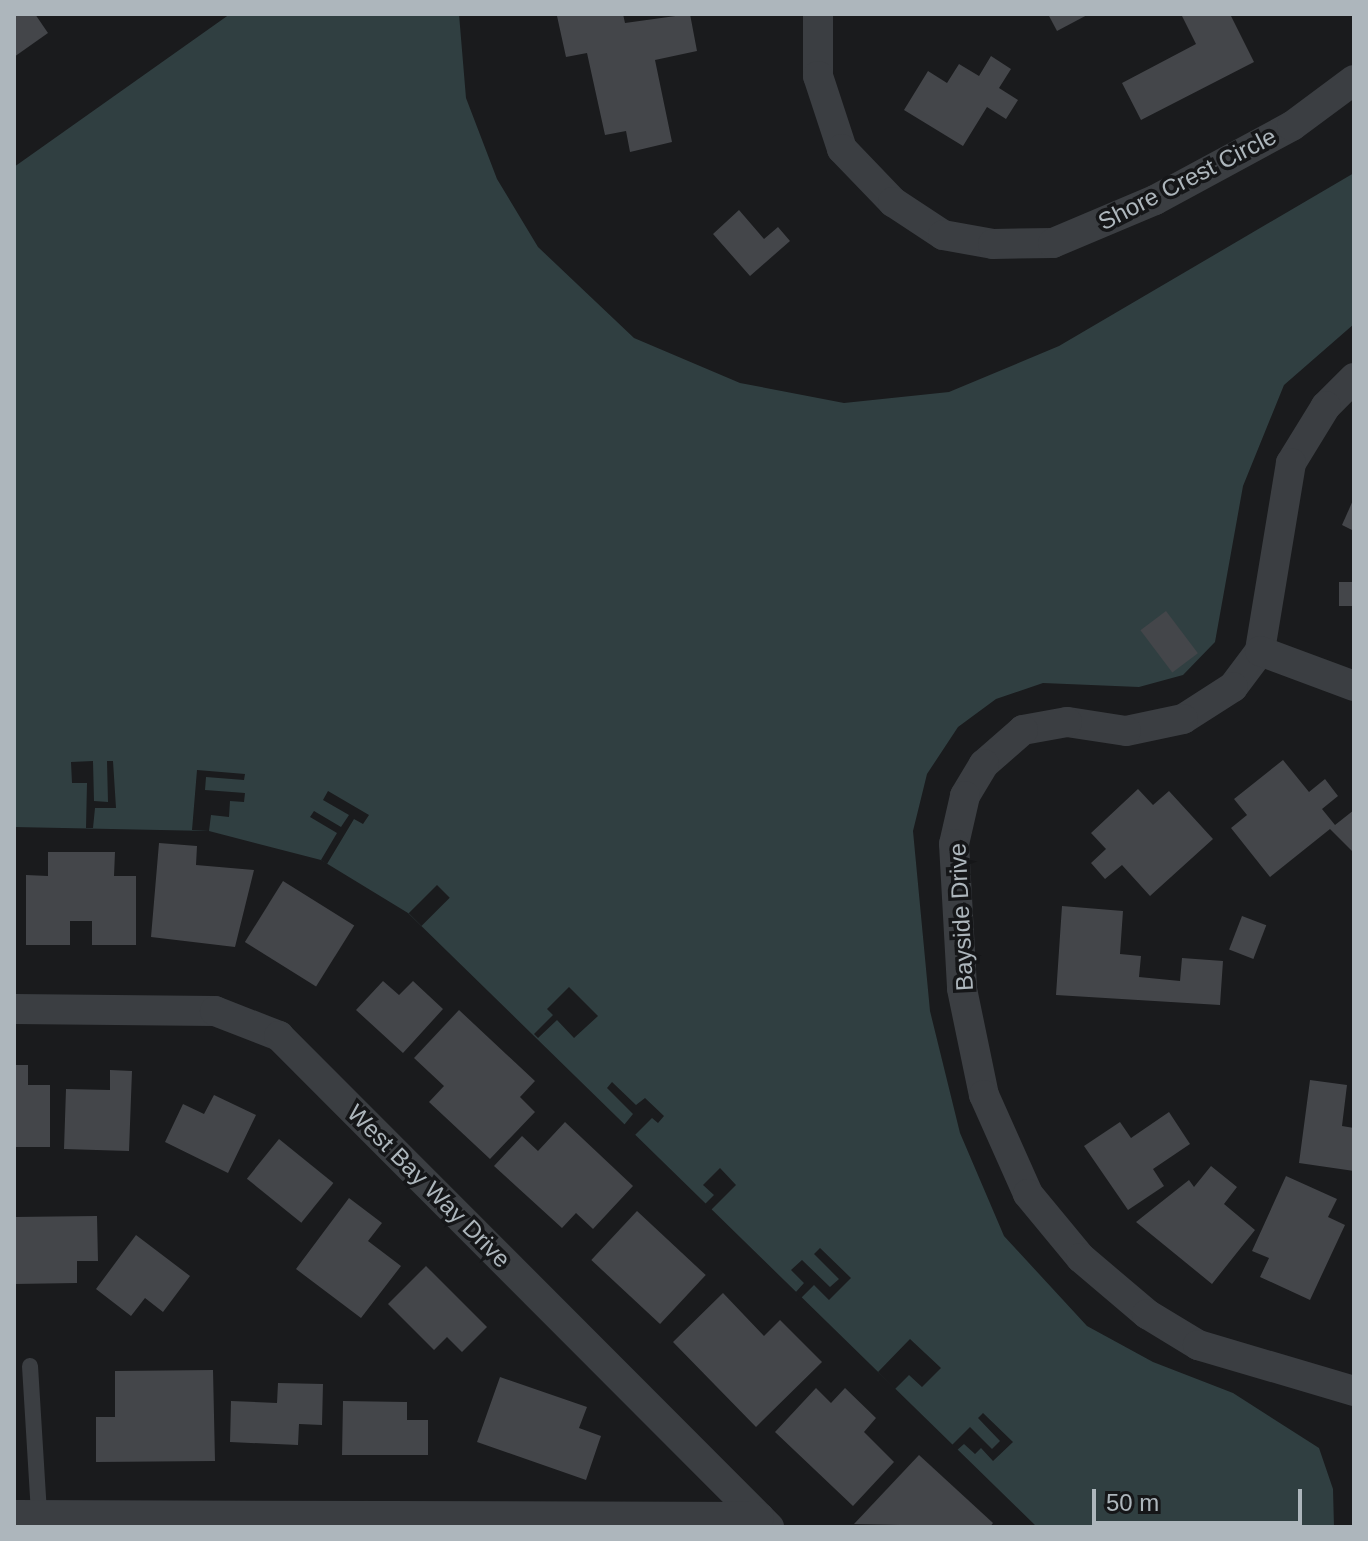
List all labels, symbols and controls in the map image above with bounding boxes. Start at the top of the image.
street label: Shore Crest Circle [1093,122,1281,236]
street label: Bayside Drive [943,842,979,992]
street label: West Bay Way Drive [341,1098,517,1274]
scale bar [1096,1473,1306,1523]
text: 50 m [1106,1489,1159,1516]

